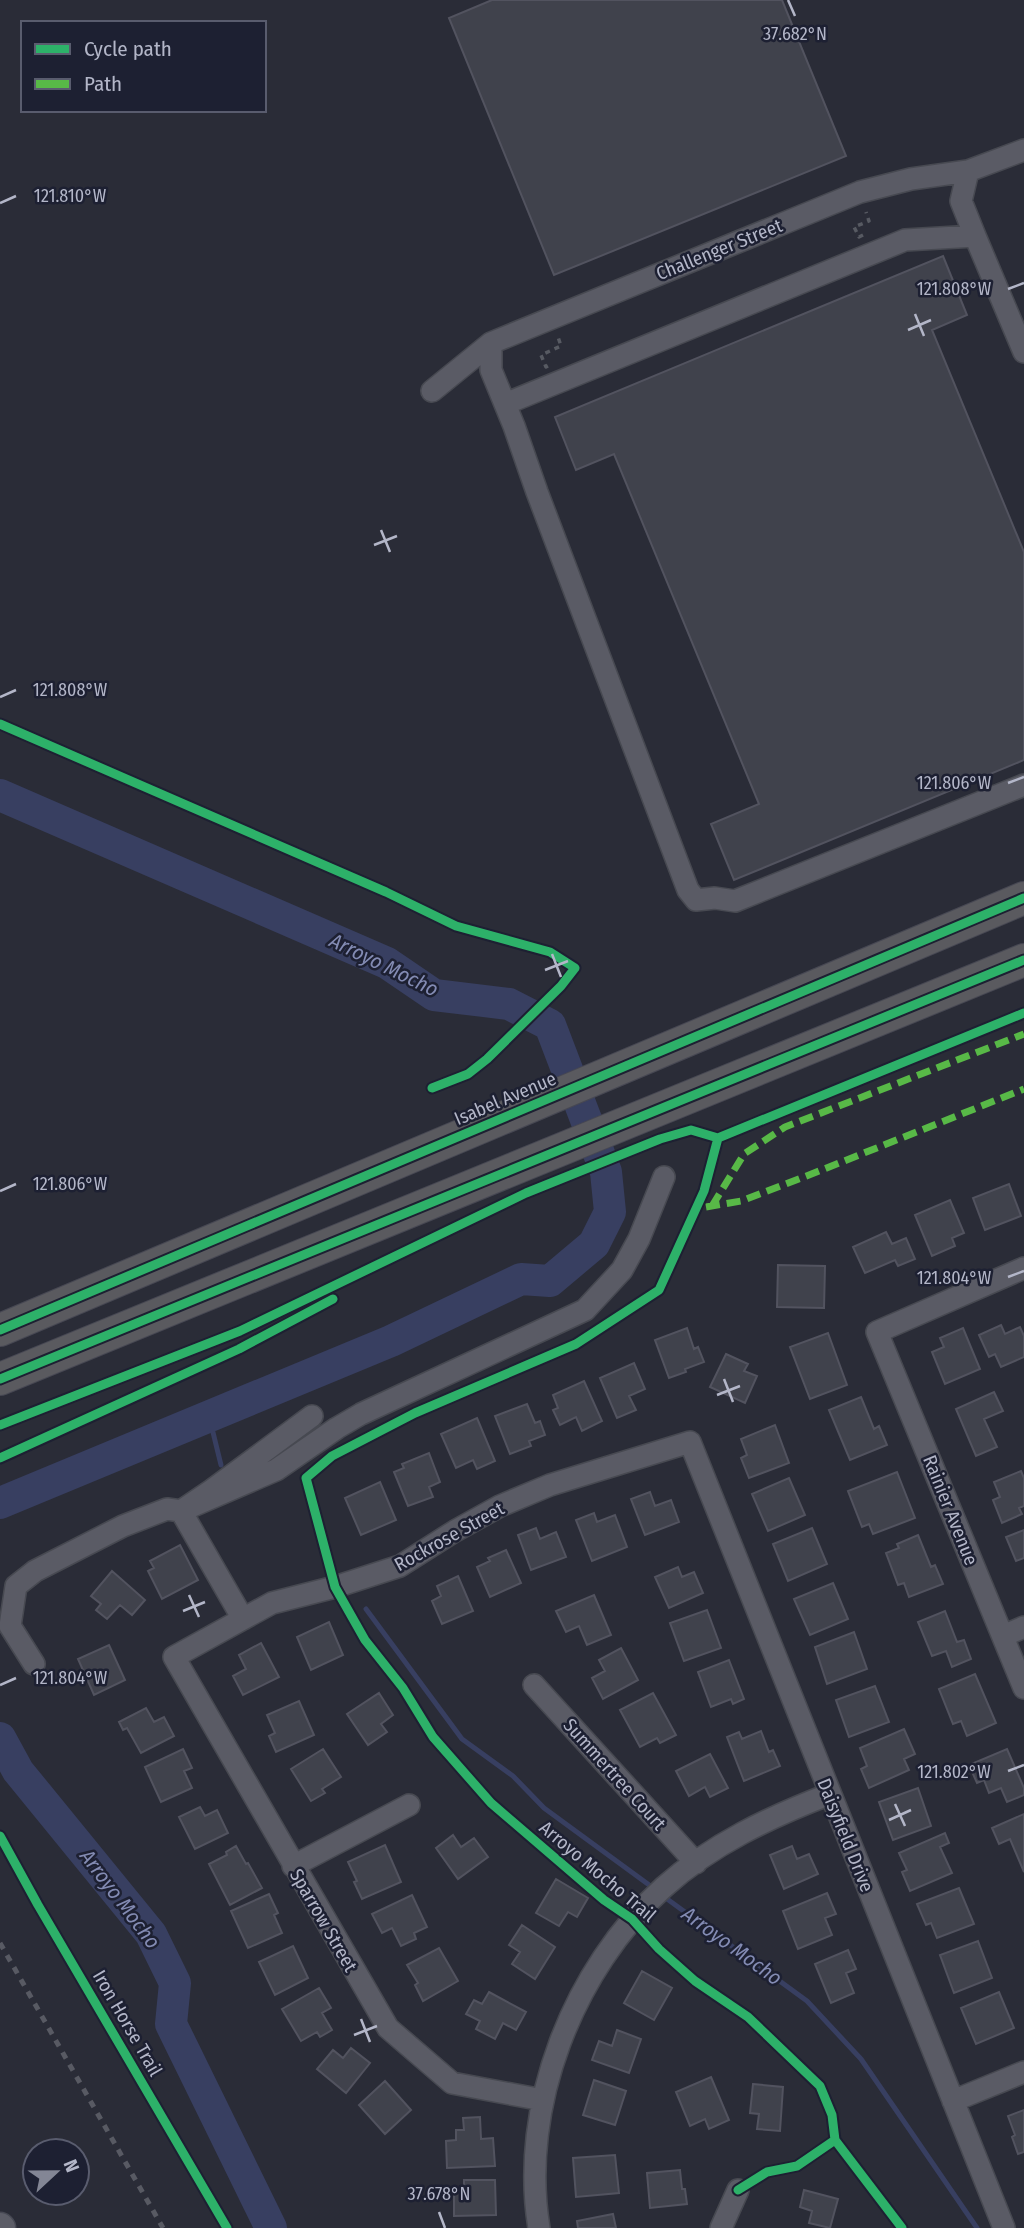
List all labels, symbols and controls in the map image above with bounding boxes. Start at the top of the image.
legend [21,21,266,112]
text: 37.682°N [763,23,827,45]
text: Cycle path [84,36,172,62]
text: Path [84,71,122,97]
text: 121.810°W [34,185,107,207]
street label: Challenger Street [653,213,786,285]
text: 121.808°W [917,278,992,300]
text: 121.808°W [33,679,108,701]
text: 121.806°W [917,772,992,794]
water label: Arroyo Mocho [325,927,443,1002]
street label: Isabel Avenue [451,1067,560,1130]
text: 121.806°W [33,1173,108,1195]
text: 121.804°W [917,1267,992,1289]
street label: Rainier Avenue [918,1452,983,1569]
street label: Rockrose Street [390,1496,509,1576]
text: 121.804°W [33,1667,108,1689]
street label: Summertree Court [559,1714,671,1835]
text: 121.802°W [917,1761,991,1783]
street label: Daisyfield Drive [812,1775,879,1895]
street label: Arroyo Mocho Trail [535,1816,661,1927]
water label: Arroyo Mocho [74,1843,166,1954]
street label: Sparrow Street [285,1865,363,1976]
water label: Arroyo Mocho [676,1900,787,1991]
street label: Iron Horse Trail [88,1966,167,2080]
north arrow [21,2137,91,2207]
text: N [59,2156,84,2175]
text: 37.678°N [408,2183,470,2205]

